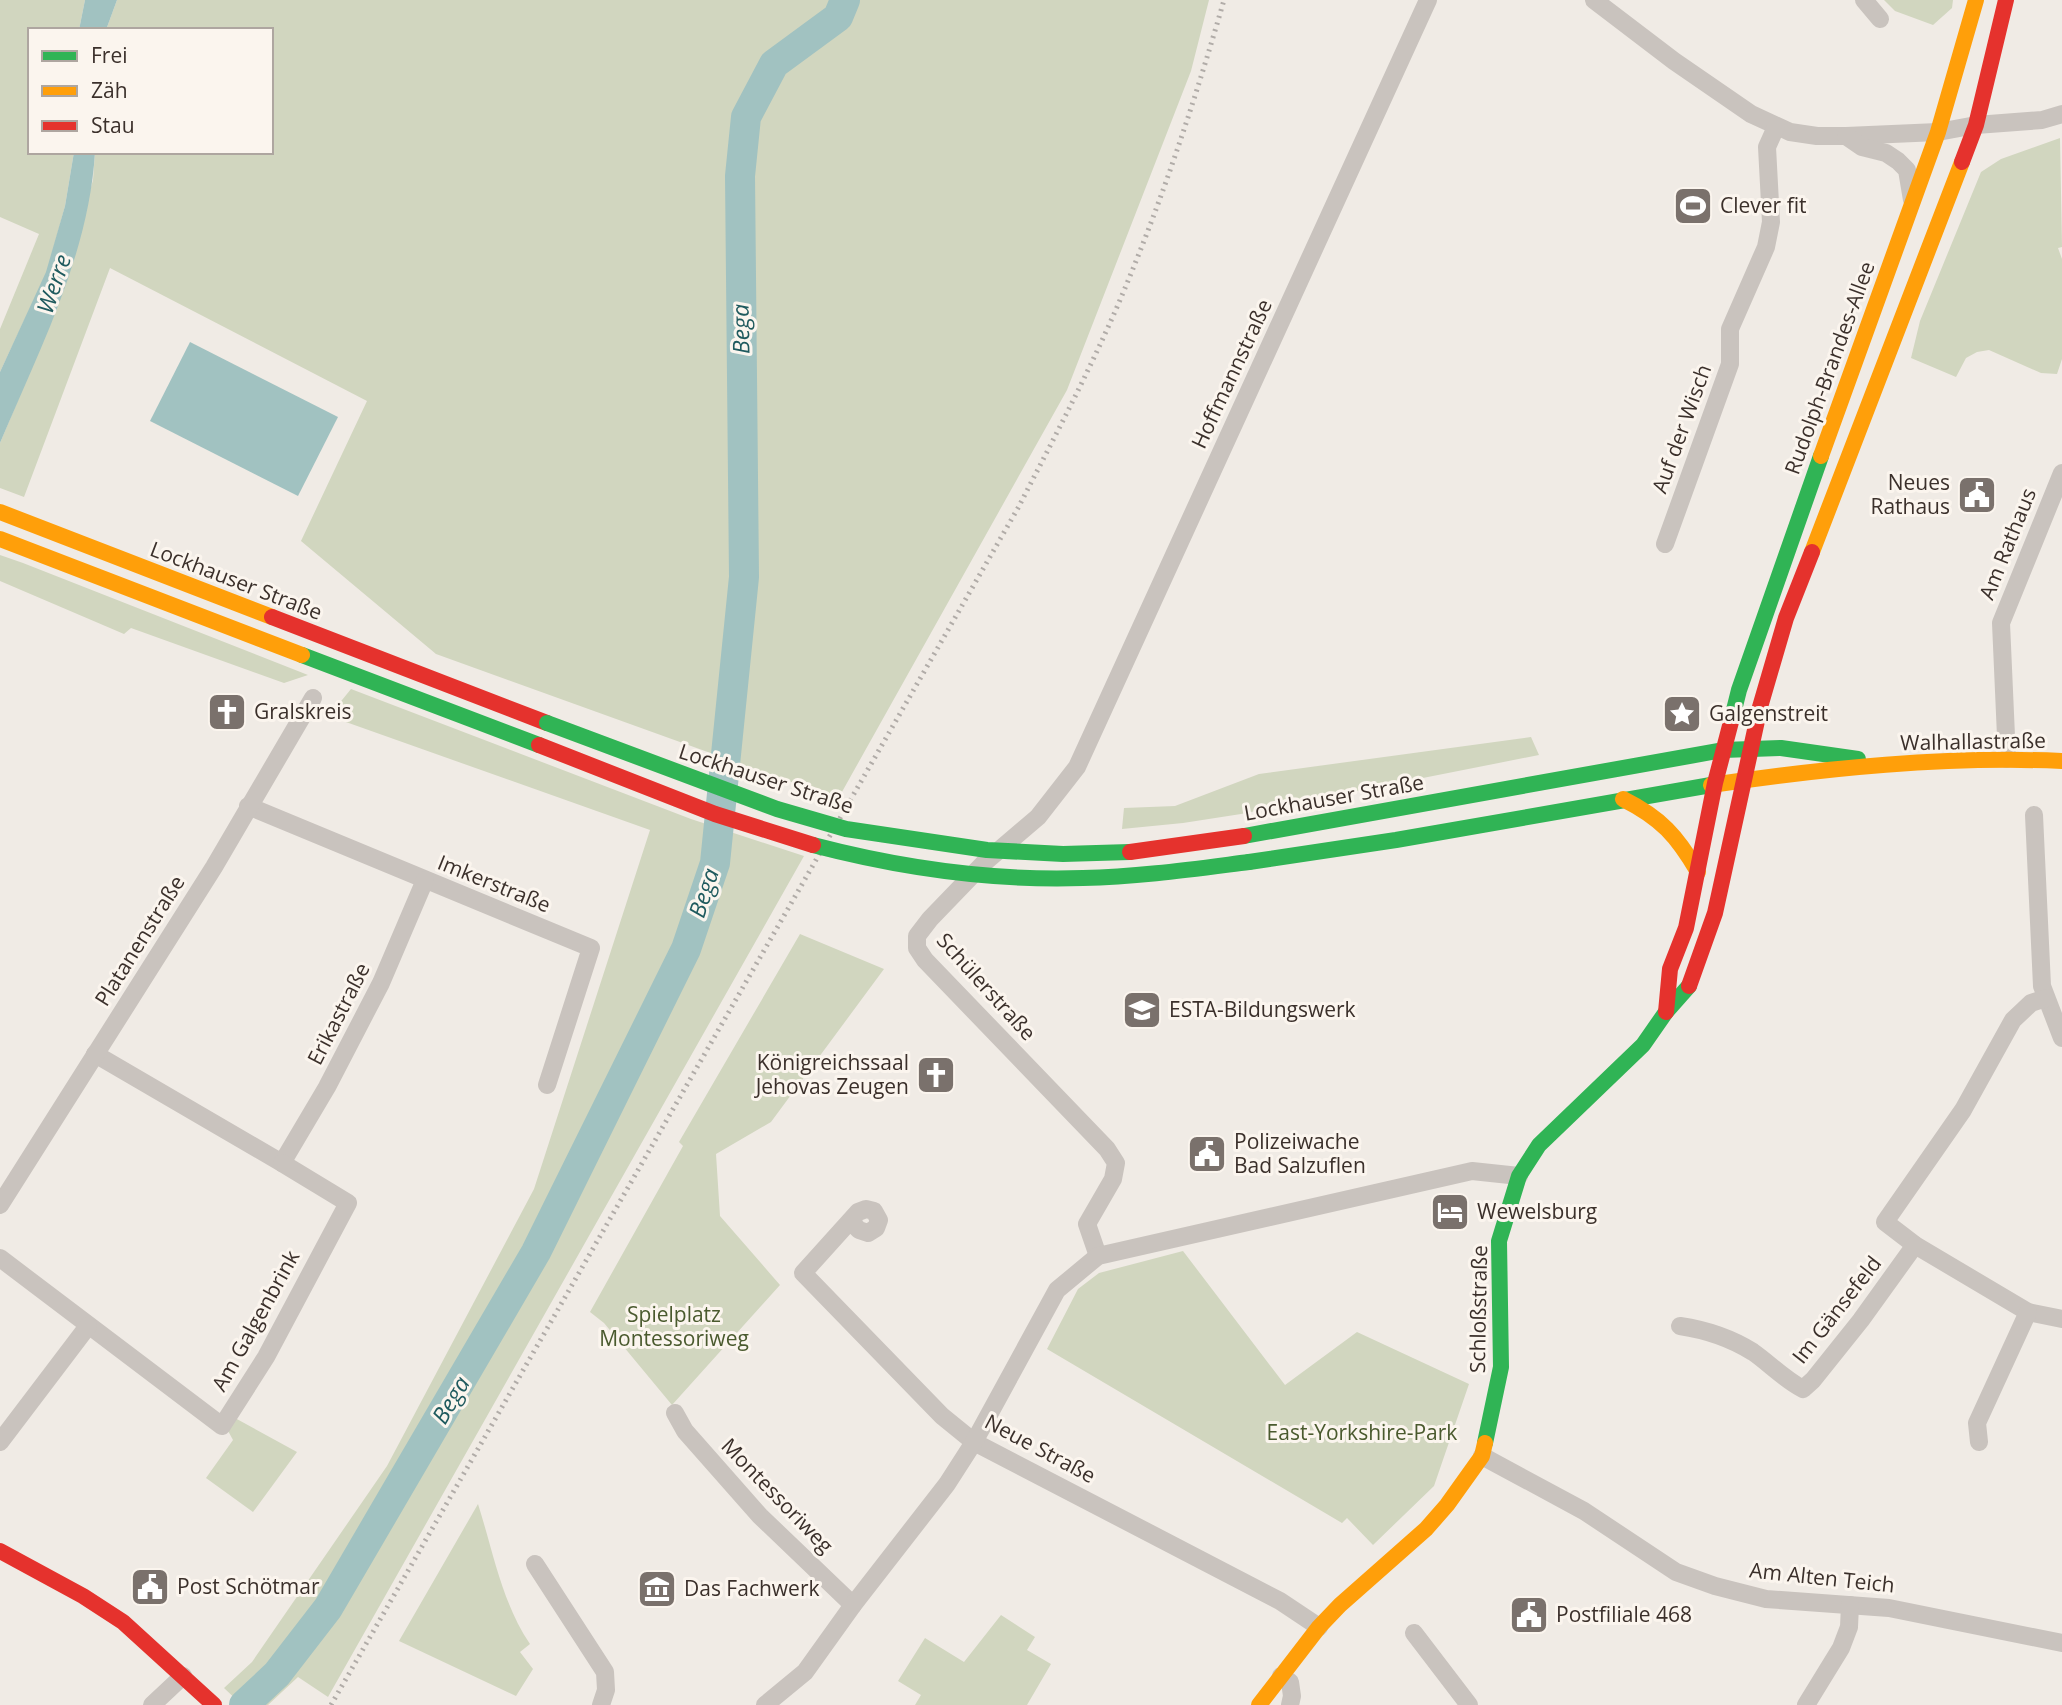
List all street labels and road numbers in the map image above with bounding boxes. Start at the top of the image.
street label: Rudolph-Brandes-Allee [1777,257,1881,478]
street label: Hoffmannstraße [1184,294,1278,453]
street label: Auf der Wisch [1645,360,1717,497]
street label: Am Rathaus [1972,484,2042,603]
street label: Lockhauser Straße [146,534,326,626]
street label: Walhallastraße [1900,726,2046,756]
street label: Lockhauser Straße [675,737,857,819]
street label: Lockhauser Straße [1242,767,1426,827]
street label: Imkerstraße [434,848,555,918]
street label: Platanenstraße [88,870,190,1011]
street label: Schülerstraße [931,927,1043,1046]
street label: Erikastraße [300,958,376,1069]
street label: Am Galgenbrink [205,1245,305,1396]
street label: Schloßstraße [1463,1245,1493,1373]
street label: Im Gänsefeld [1785,1250,1887,1369]
street label: Neue Straße [980,1407,1101,1489]
street label: Montessoriweg [716,1432,840,1559]
street label: Am Alten Teich [1748,1555,1896,1599]

